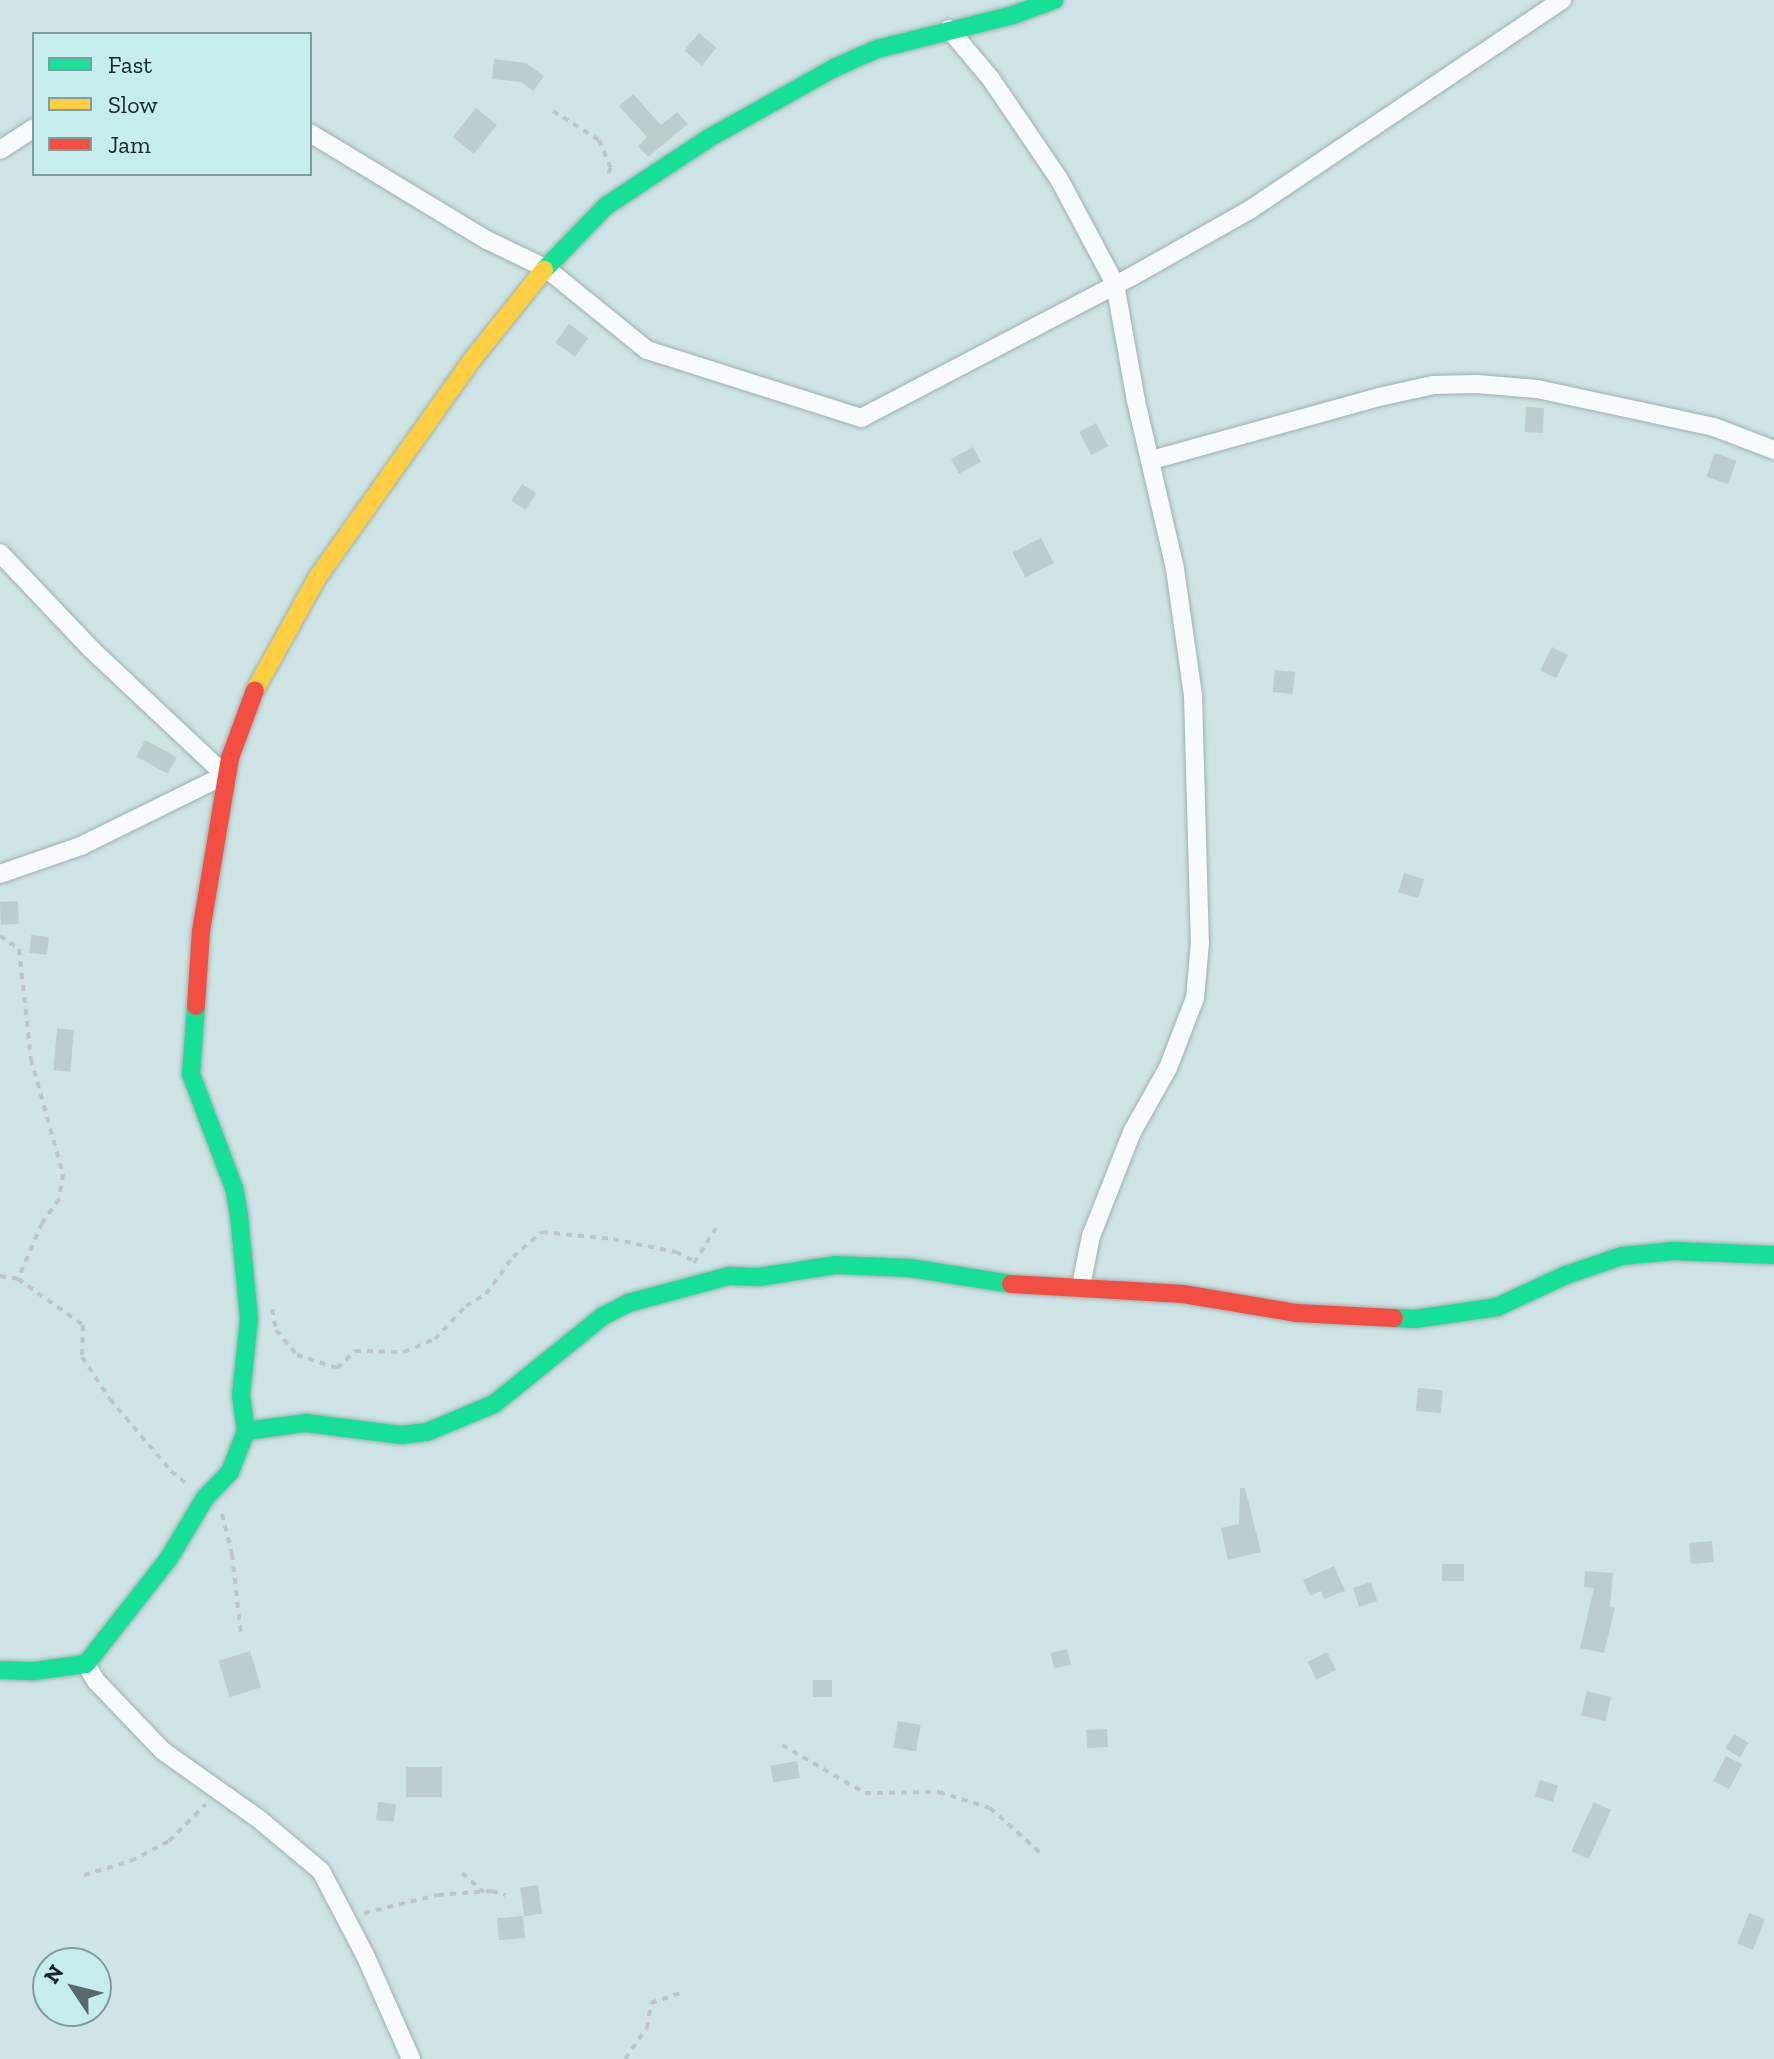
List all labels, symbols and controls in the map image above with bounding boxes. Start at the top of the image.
legend [32,32,312,176]
text: Fast [108,50,152,79]
text: Slow [108,90,158,119]
text: Jam [108,130,151,159]
north arrow [32,1947,112,2027]
text: N [38,1960,69,1989]

